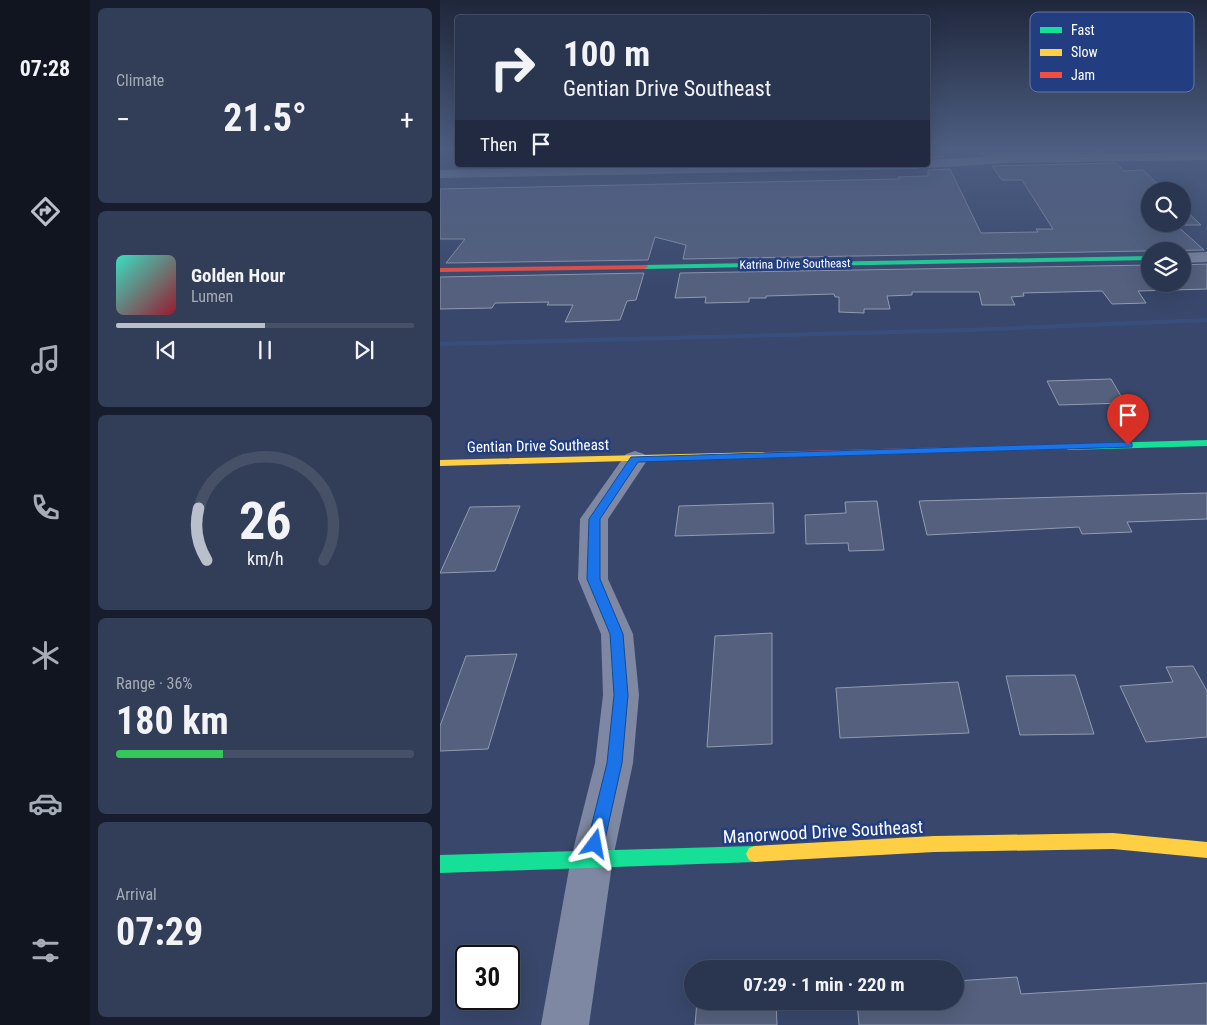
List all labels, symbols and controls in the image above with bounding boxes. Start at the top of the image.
legend [1030,12,1194,92]
text: Fast [1071,22,1095,38]
text: 100 m [563,34,650,75]
icon: right [480,35,545,100]
text: Slow [1071,44,1098,60]
text: 07:28 [20,56,70,81]
text: Jam [1071,67,1095,83]
text: Climate [116,71,164,90]
text: Gentian Drive Southeast [563,76,771,101]
text: 21.5° [223,96,307,140]
text: − [116,103,130,136]
text: + [400,103,414,136]
icon: arrive [527,130,555,158]
text: Then [480,133,517,156]
map controls [1141,182,1191,292]
button: search [1141,182,1191,232]
icon: directions [28,194,63,229]
button: layers [1141,242,1191,292]
street label: Katrina Drive Southeast [739,256,851,272]
text: Golden Hour [191,264,285,287]
text: Lumen [191,287,233,306]
icon: previous [152,336,180,364]
icon: pause [251,336,279,364]
icon: next [350,336,378,364]
icon: music [28,342,63,377]
pin [1107,394,1149,445]
icon: arrive [1114,401,1142,429]
street label: Gentian Drive Southeast [467,436,609,456]
icon: phone [28,490,63,525]
text: 26 [239,491,291,552]
text: km/h [247,548,283,569]
icon: climate [28,638,63,673]
text: Range · 36% [116,674,192,693]
text: 180 km [116,699,229,743]
icon: car [28,786,63,821]
street label: Manorwood Drive Southeast [722,816,923,847]
position arrow [568,817,620,869]
text: Arrival [116,885,157,904]
text: 07:29 [116,910,203,954]
icon: filters [28,933,63,968]
speed limit sign: 30 [455,945,520,1010]
text: 07:29 · 1 min · 220 m [743,973,905,996]

